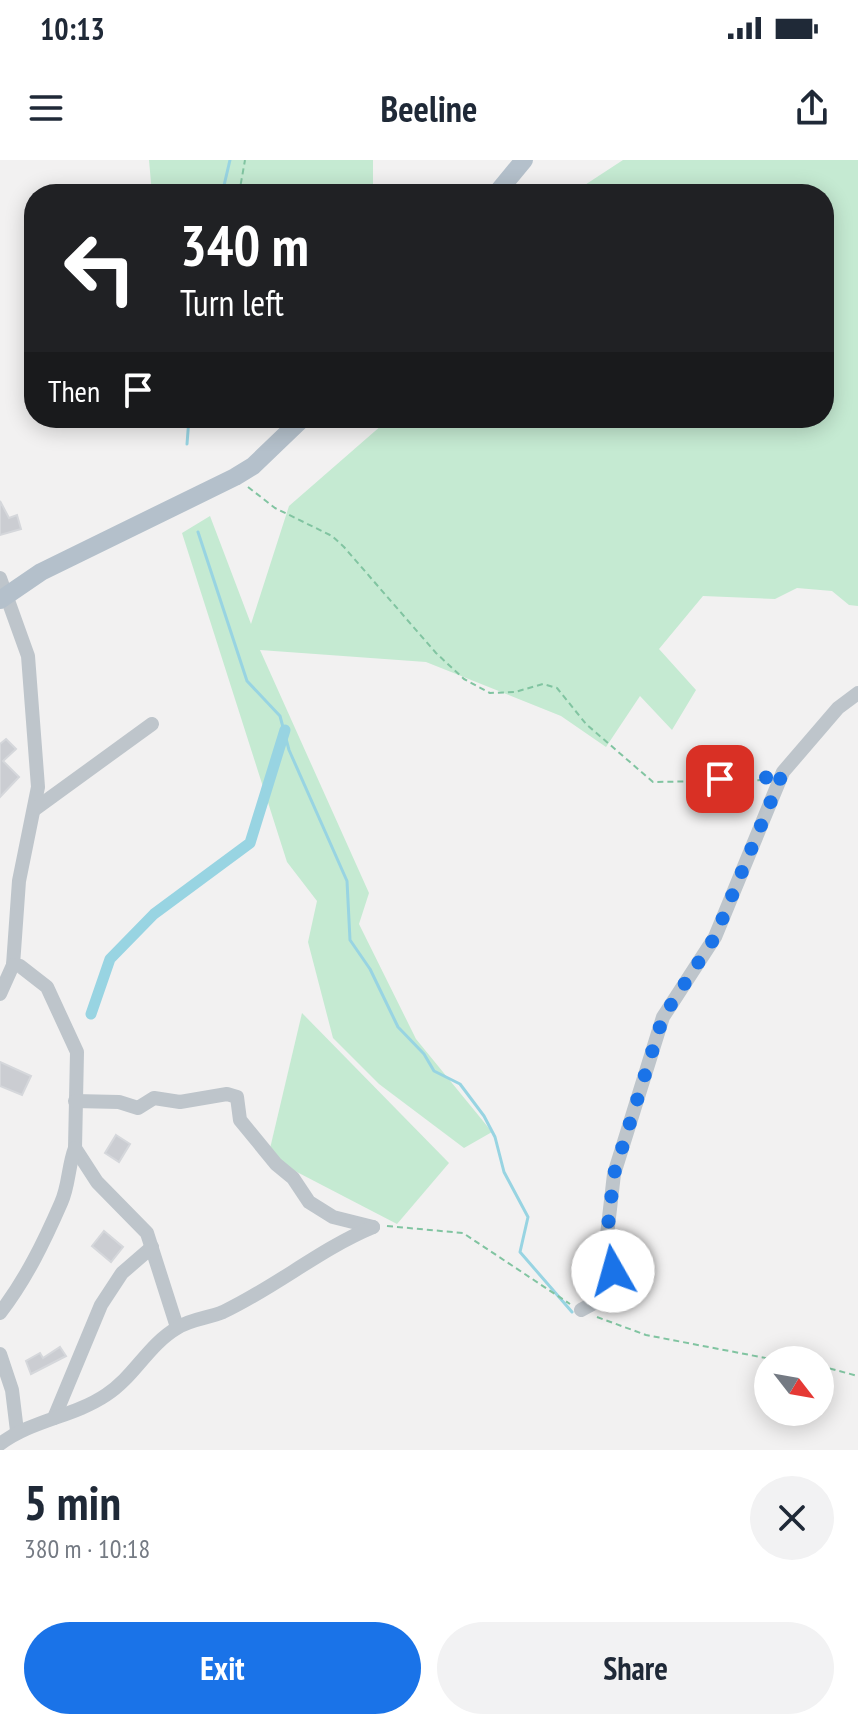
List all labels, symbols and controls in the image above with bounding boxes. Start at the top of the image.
text: 10:13 [40,9,105,48]
text: Beeline [381,85,477,132]
icon: menu [24,86,68,130]
icon: share [790,86,834,130]
text: 340 m [180,209,309,281]
icon: left [48,216,152,320]
text: Turn left [180,279,284,326]
icon: arrive [116,368,160,412]
text: Then [48,371,100,410]
pin [686,745,754,813]
icon: arrive [698,757,742,801]
position arrow [571,1229,655,1313]
north arrow [754,1346,834,1426]
map controls [754,1346,834,1426]
text: 5 min [24,1471,121,1533]
button: close [750,1476,834,1560]
text: 380 m · 10:18 [24,1532,150,1565]
button: Exit [24,1622,421,1714]
button: Share [437,1622,834,1714]

